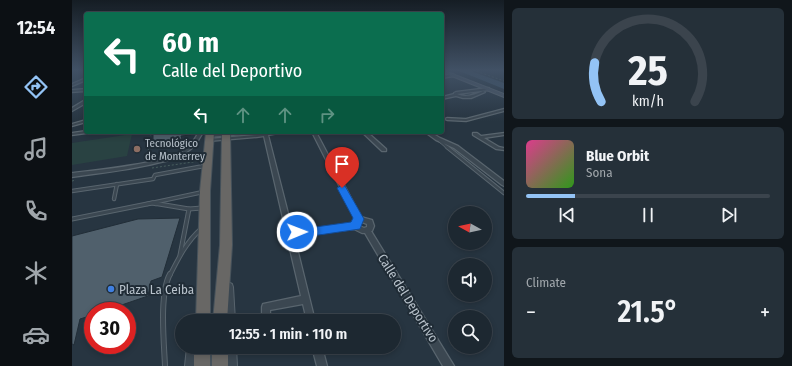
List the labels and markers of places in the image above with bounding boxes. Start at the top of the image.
place label: Tecnológico de Monterrey [145,137,205,163]
marker: Tecnológico de Monterrey [132,144,142,154]
pin [325,147,359,188]
place label: Plaza La Ceiba [119,282,194,297]
marker: Plaza La Ceiba [106,284,116,294]

